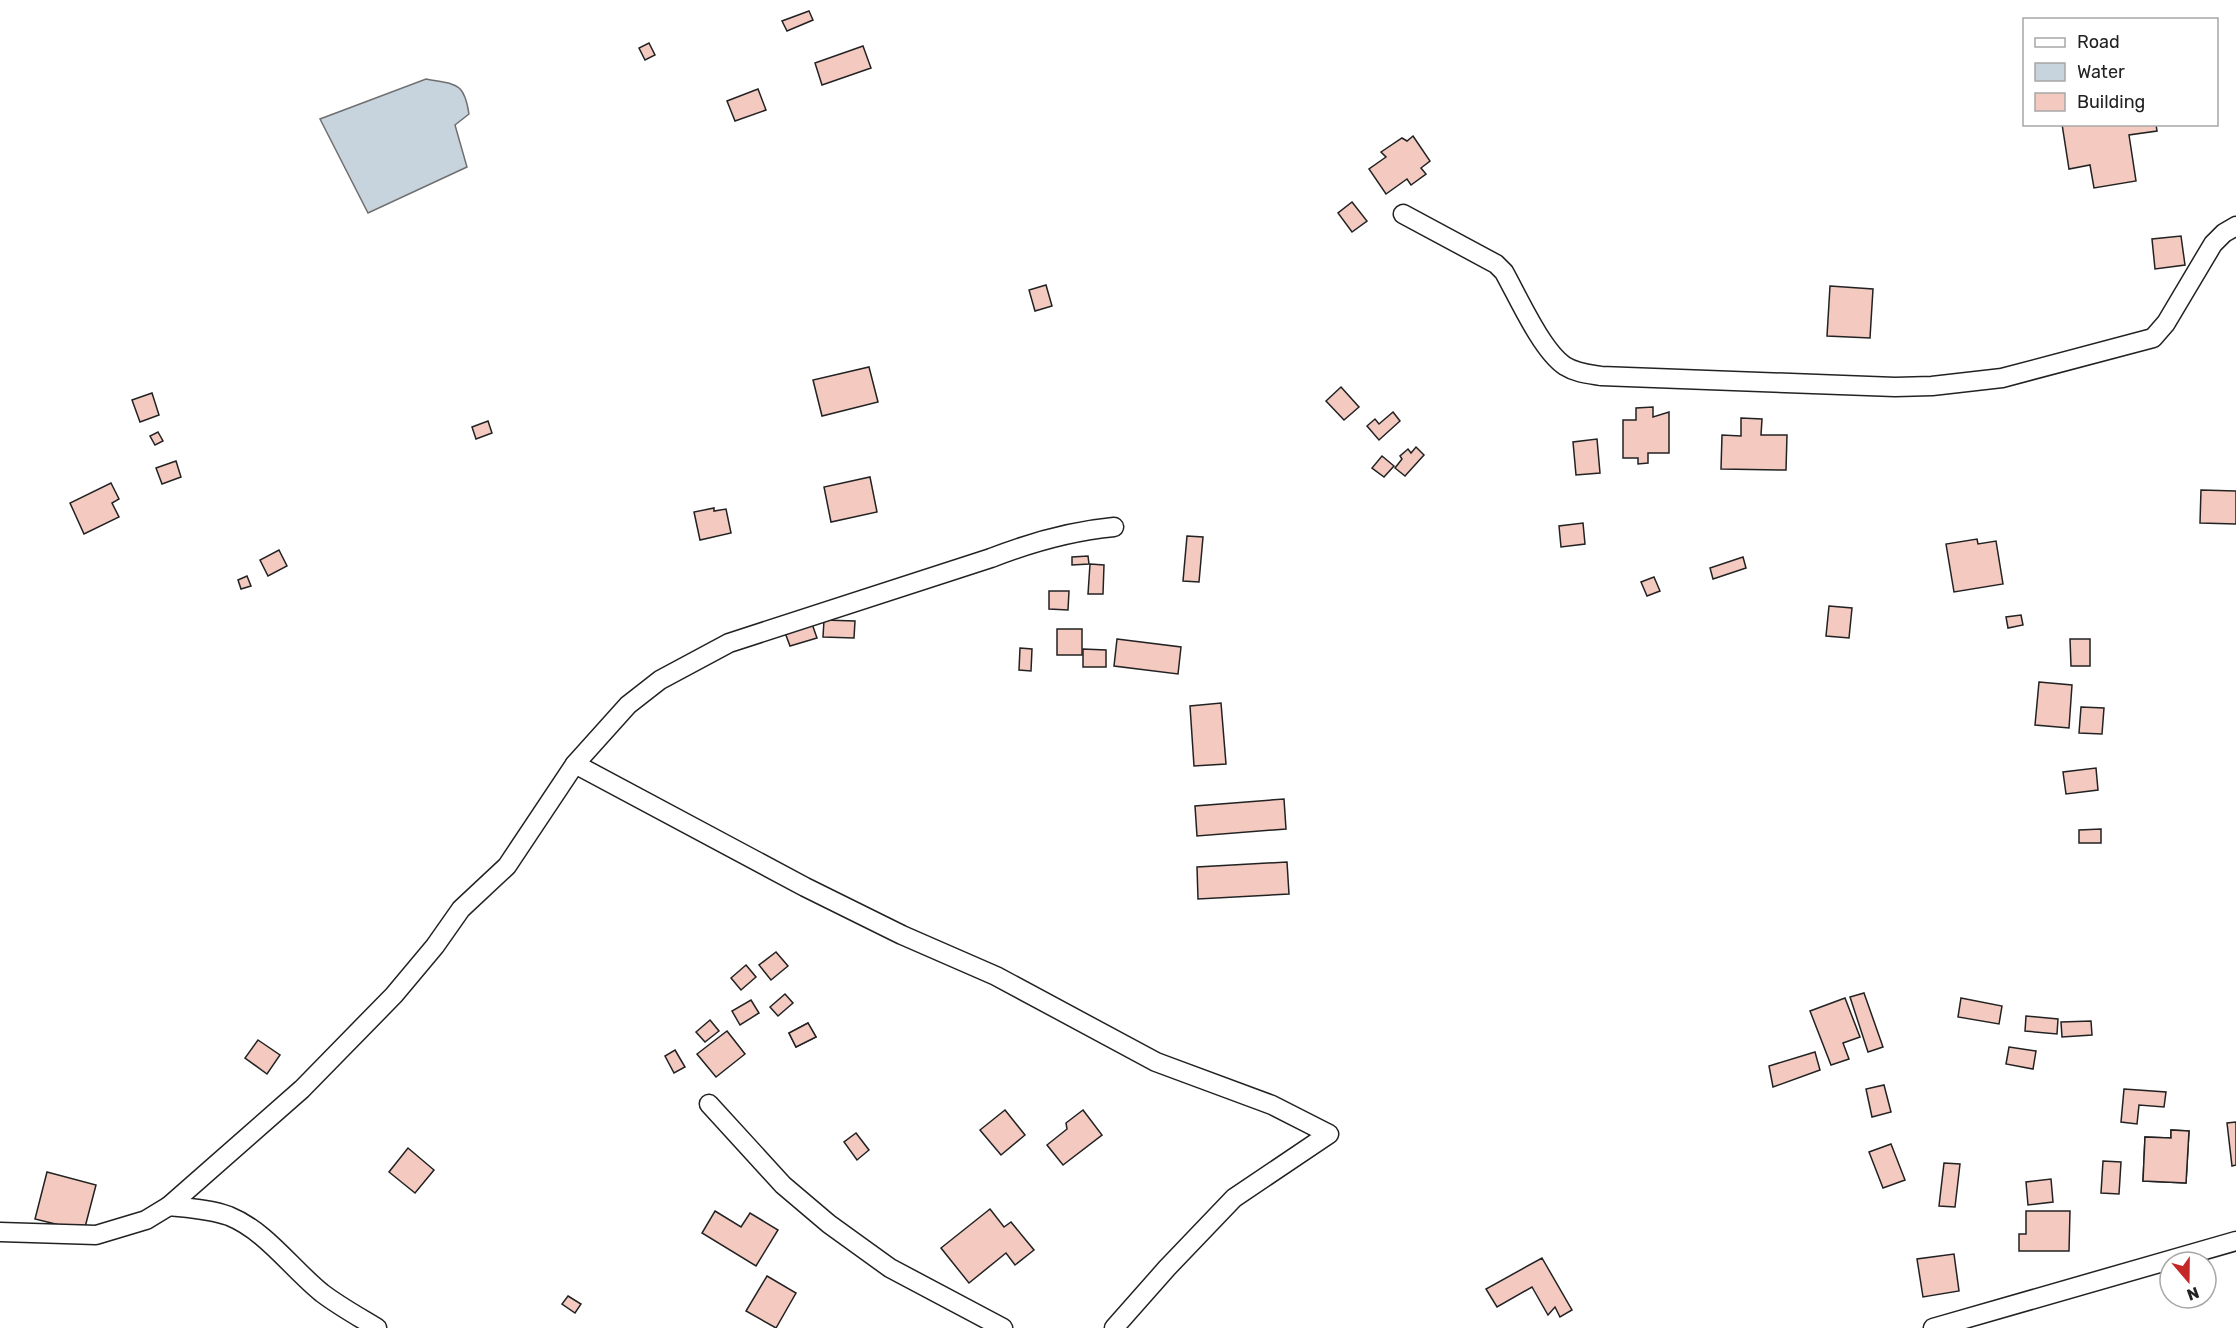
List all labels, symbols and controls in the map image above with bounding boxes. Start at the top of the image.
legend [2023,18,2218,126]
text: Road [2077,31,2120,53]
text: Water [2077,61,2125,83]
text: Building [2077,91,2145,113]
north arrow [2158,1250,2218,1310]
text: N [2184,1283,2202,1305]

